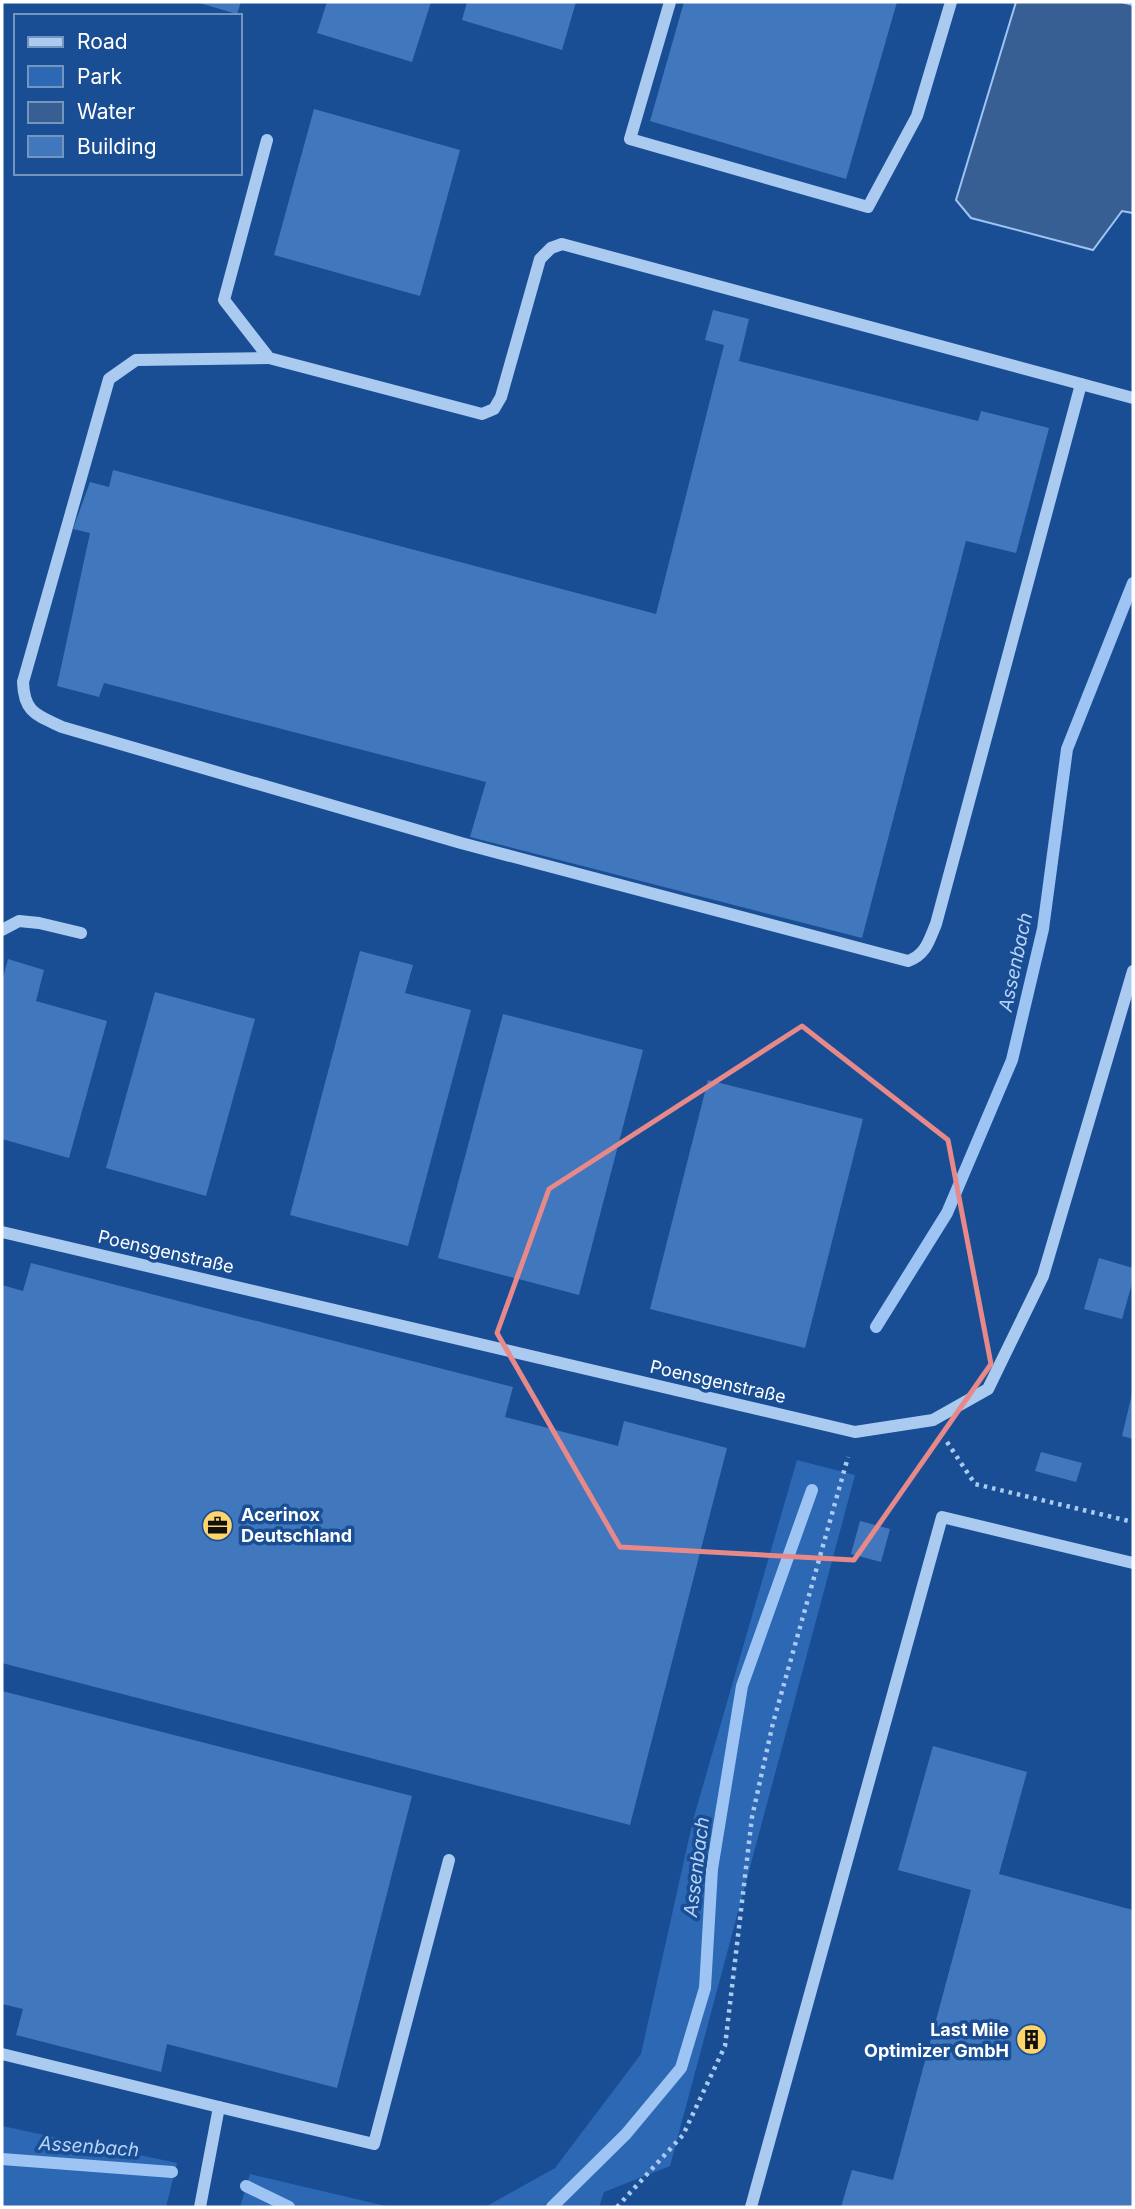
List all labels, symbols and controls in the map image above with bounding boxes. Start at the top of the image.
legend [14,14,242,175]
text: Road [77,29,128,54]
text: Park [77,64,122,89]
text: Water [77,99,135,124]
text: Building [77,134,157,159]
water label: Assenbach [994,910,1037,1015]
street label: Poensgenstraße [96,1226,236,1277]
street label: Poensgenstraße [648,1356,788,1407]
place label: Acerinox Deutschland [241,1504,352,1546]
office icon: Acerinox Deutschland [201,1508,235,1542]
water label: Assenbach [679,1816,714,1919]
place label: Last Mile Optimizer GmbH [864,2019,1009,2061]
building icon: Last Mile Optimizer GmbH [1015,2023,1049,2057]
water label: Assenbach [37,2131,140,2161]

